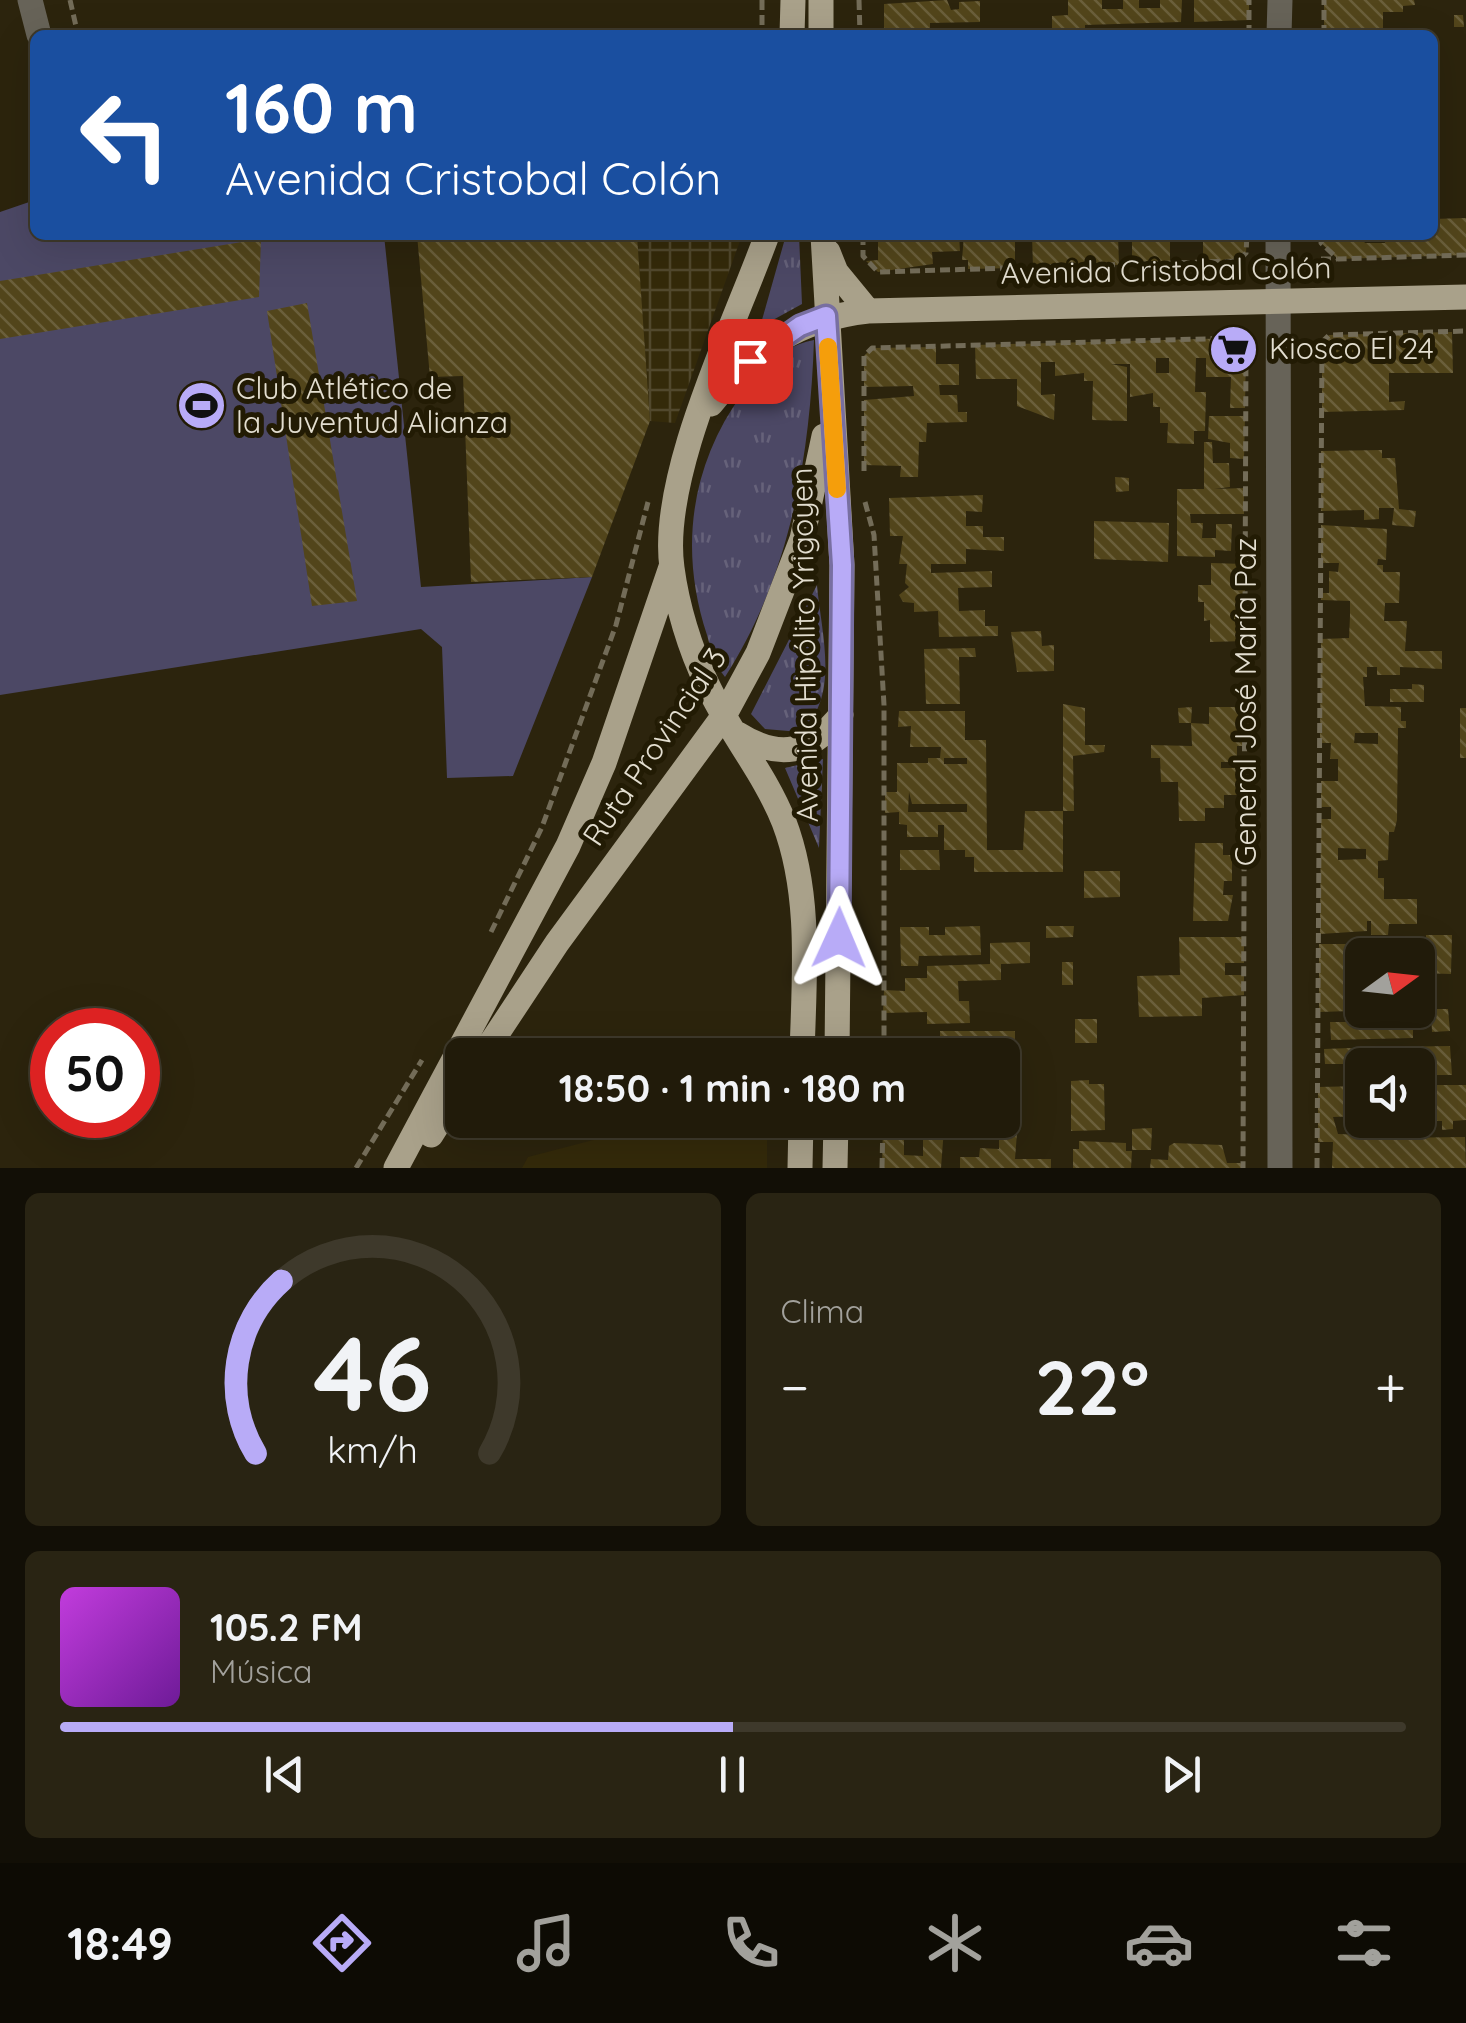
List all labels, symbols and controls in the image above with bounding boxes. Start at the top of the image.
text: 160 m [225,63,418,151]
icon: left [60,70,190,200]
text: Avenida Cristobal Colón [225,150,721,206]
street label: Avenida Cristobal Colón [1000,248,1332,292]
pin [708,319,793,404]
supermarket icon: Kiosco El 24 [1208,323,1260,375]
place label: Kiosco El 24 [1269,329,1434,367]
icon: arrive [723,334,778,389]
place label: Club Atlético de la Juventud Alianza [236,369,508,441]
sports icon: Club Atlético de la Juventud Alianza [175,380,227,432]
street label: Avenida Hipólito Yrigoyen [782,467,826,823]
street label: General José María Paz [1226,538,1264,866]
street label: Ruta Provincial 3 [574,640,734,853]
position arrow [787,886,891,990]
north arrow [1345,938,1435,1028]
map controls [1345,938,1435,1138]
speed limit sign: 50 [30,1008,160,1138]
button: sound [1345,1048,1435,1138]
text: 18:50 · 1 min · 180 m [559,1064,906,1112]
text: Clima [781,1291,864,1331]
text: 46 [313,1307,432,1437]
text: 22° [1035,1340,1149,1434]
text: − [781,1352,809,1421]
text: + [1375,1352,1406,1421]
text: km/h [327,1427,418,1472]
text: 105.2 FM [210,1603,363,1651]
text: Música [210,1651,313,1691]
icon: previous [257,1747,312,1802]
icon: pause [705,1747,760,1802]
icon: next [1154,1747,1209,1802]
icon: directions [307,1908,377,1978]
icon: music [511,1908,581,1978]
icon: phone [716,1908,786,1978]
icon: climate [920,1908,990,1978]
icon: car [1124,1908,1194,1978]
icon: filters [1329,1908,1399,1978]
text: 18:49 [67,1915,173,1971]

